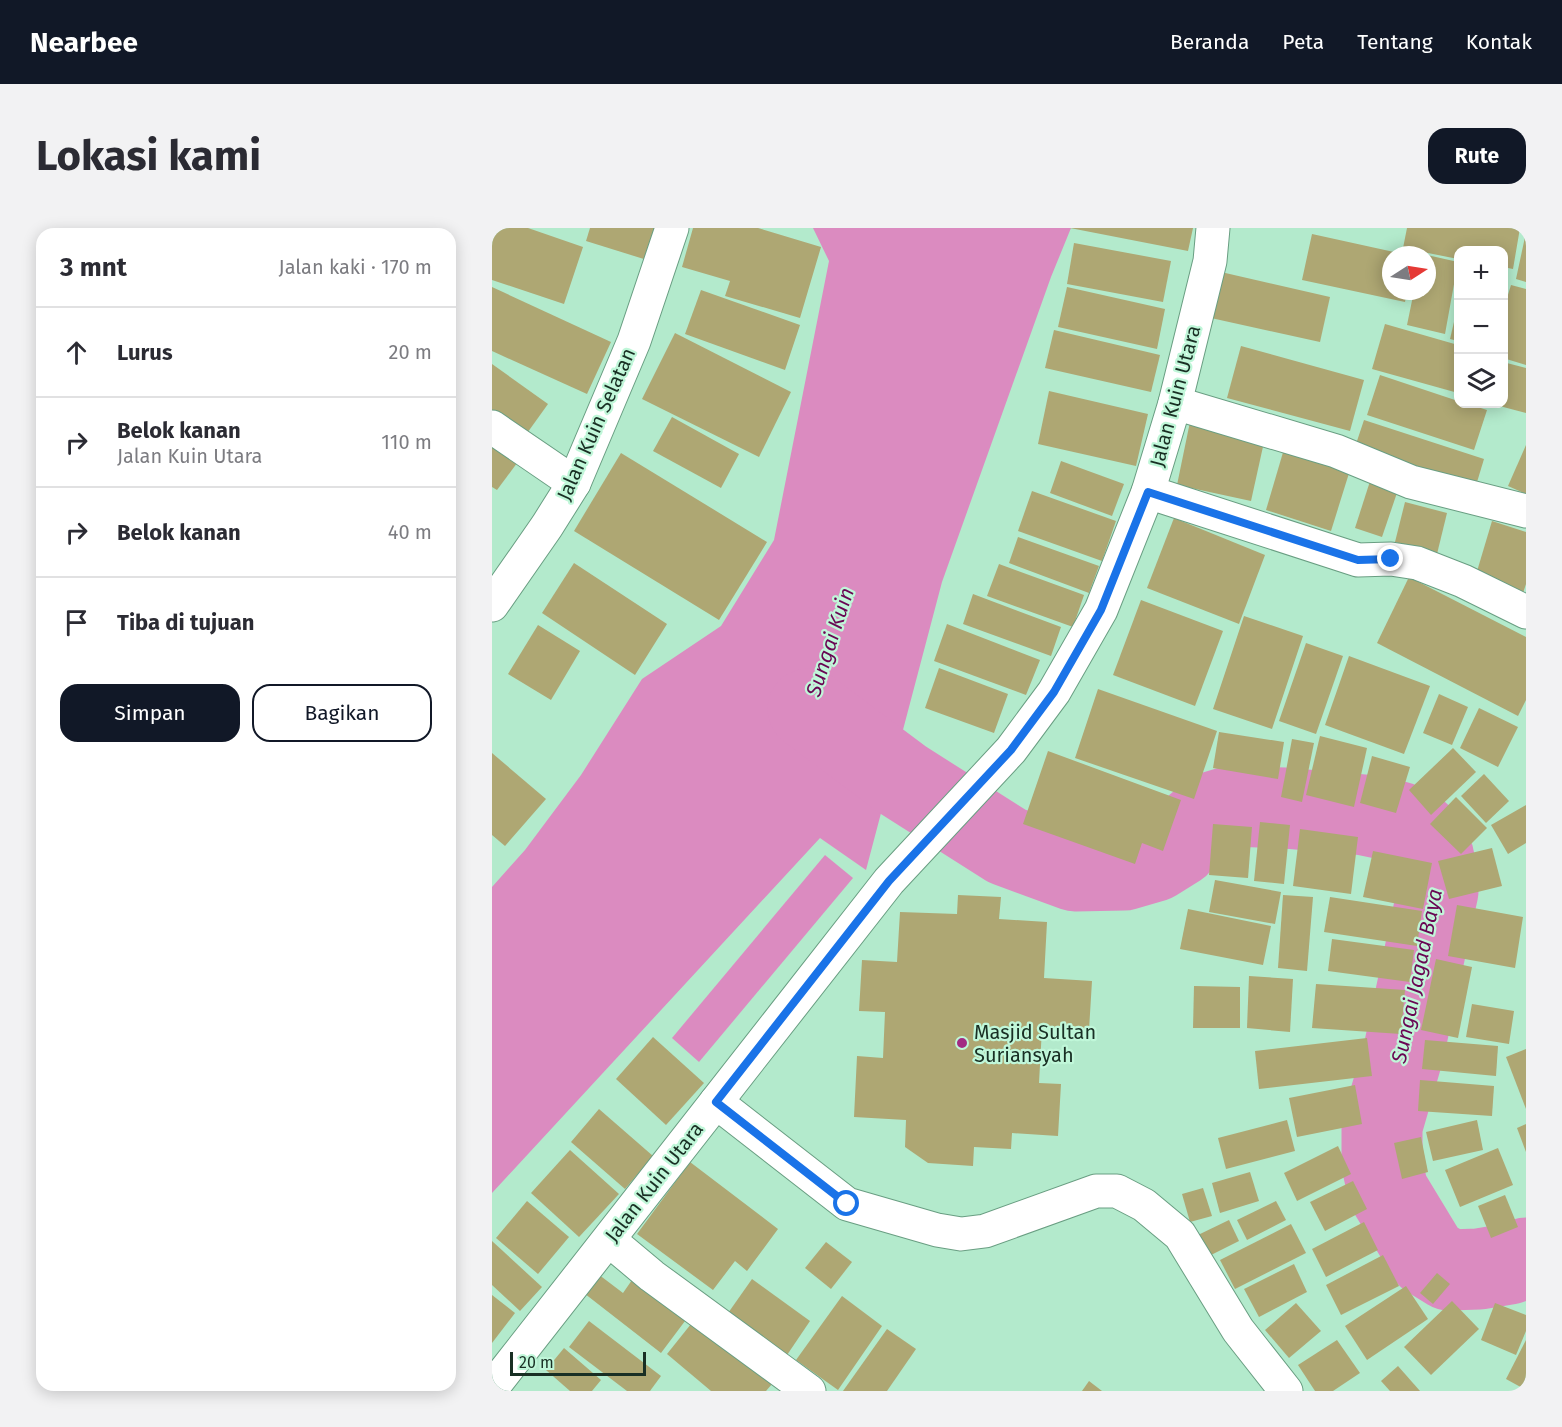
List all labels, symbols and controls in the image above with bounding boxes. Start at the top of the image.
text: Nearbee [30,26,138,59]
text: Beranda [1170,29,1249,55]
text: Peta [1282,29,1324,55]
text: Tentang [1357,29,1433,55]
text: Kontak [1466,29,1532,55]
button: Rute [1428,128,1526,184]
text: Lokasi kami [36,131,261,181]
north arrow [1382,246,1436,300]
map controls [1454,246,1508,408]
button: + [1454,246,1508,300]
text: 3 mnt [60,252,127,283]
text: Jalan kaki · 170 m [279,255,432,279]
button: − [1454,300,1508,354]
street label: Jalan Kuin Utara [1145,323,1205,469]
icon: ahead [60,336,93,369]
text: Lurus [117,339,173,366]
text: 20 m [389,340,432,364]
street label: Jalan Kuin Selatan [552,344,640,504]
button: layers [1454,354,1508,408]
text: Belok kanan [117,417,241,444]
icon: right [60,426,93,459]
text: 110 m [381,430,432,454]
text: Jalan Kuin Utara [117,444,262,468]
icon: right [60,516,93,549]
text: Belok kanan [117,519,241,546]
text: 40 m [388,520,432,544]
route end [1377,545,1403,571]
water label: Sungai Kuin [800,584,860,701]
icon: arrive [60,606,93,639]
text: Tiba di tujuan [117,609,254,636]
button: Simpan [60,684,240,742]
button: Bagikan [252,684,432,742]
water label: Sungai Jagad Baya [1386,886,1448,1067]
place label: Masjid Sultan Suriansyah [974,1020,1096,1067]
marker: Masjid Sultan Suriansyah [955,1036,969,1050]
street label: Jalan Kuin Utara [600,1117,708,1247]
route start [833,1190,859,1216]
scale bar [510,1349,646,1376]
text: 20 m [519,1353,554,1372]

